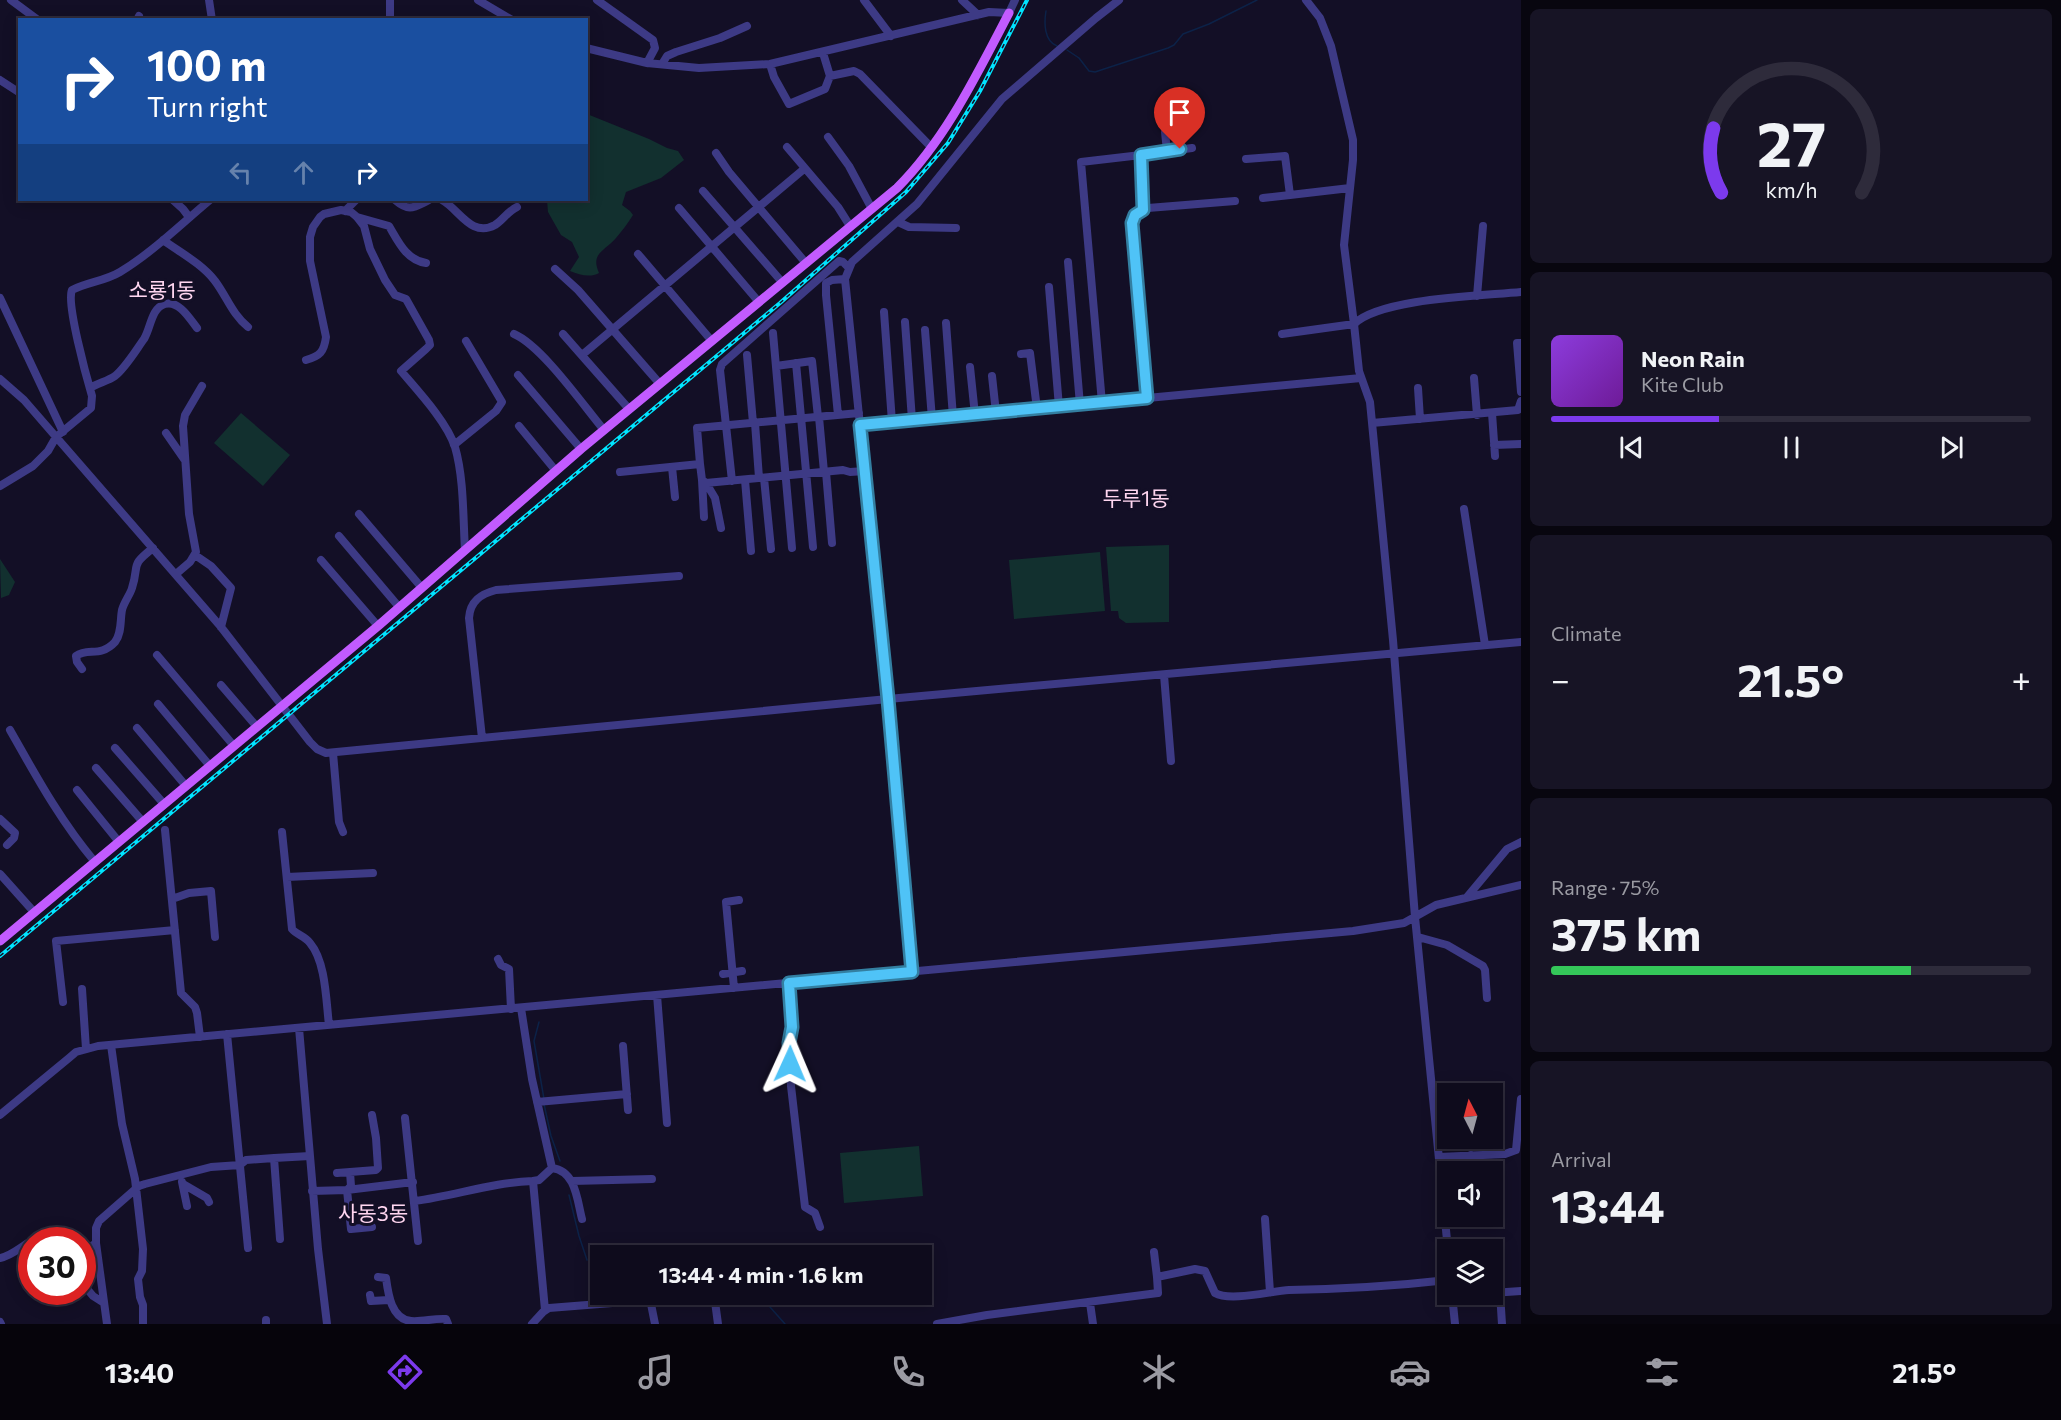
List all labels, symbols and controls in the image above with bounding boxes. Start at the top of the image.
text: 100 m [147,38,267,90]
icon: right [48,42,126,120]
pin [1154,87,1205,149]
text: Turn right [147,90,267,123]
icon: arrive [1163,96,1196,129]
text: 27 [1756,104,1826,180]
icon: left [224,156,257,189]
icon: ahead [287,156,320,189]
icon: right [350,156,383,189]
text: km/h [1765,176,1817,202]
district label: 소룡1동 [129,277,195,302]
text: Neon Rain [1641,345,1745,372]
text: Kite Club [1641,372,1724,396]
icon: previous [1615,431,1648,464]
icon: pause [1775,431,1808,464]
icon: next [1935,431,1968,464]
district label: 두루1동 [1103,485,1169,510]
text: Climate [1551,621,1621,645]
text: 21.5° [1737,651,1844,706]
text: − [1551,658,1570,699]
text: + [2012,658,2031,699]
text: Range · 75% [1551,875,1659,899]
text: 375 km [1551,905,1701,960]
position arrow [758,1032,822,1096]
north arrow [1437,1083,1503,1149]
map controls [1437,1083,1503,1305]
text: Arrival [1551,1147,1612,1171]
button: sound [1437,1161,1503,1227]
text: 13:44 [1551,1177,1665,1232]
district label: 사동3동 [338,1200,408,1225]
speed limit sign: 30 [18,1227,96,1305]
button: layers [1437,1239,1503,1305]
text: 13:44 · 4 min · 1.6 km [659,1261,863,1288]
icon: directions [384,1351,426,1393]
icon: music [635,1351,677,1393]
icon: phone [887,1351,929,1393]
icon: climate [1138,1351,1180,1393]
icon: car [1389,1351,1431,1393]
icon: filters [1641,1351,1683,1393]
text: 13:40 [105,1356,174,1389]
text: 21.5° [1892,1356,1956,1389]

